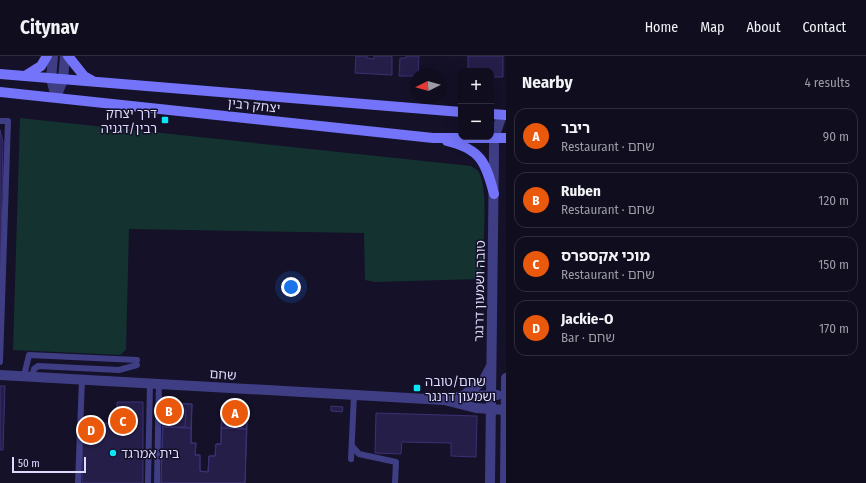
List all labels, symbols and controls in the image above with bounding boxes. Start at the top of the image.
text: Citynav [20,16,79,39]
text: Home [645,19,678,36]
text: Map [700,19,724,36]
text: About [746,19,781,36]
text: Contact [803,19,846,36]
north arrow [410,68,446,104]
map controls [458,68,494,140]
button: + [458,68,494,104]
text: Nearby [522,72,573,93]
text: 4 results [804,75,850,90]
street label: יצחק רבין [227,95,281,116]
button: − [458,104,494,140]
place label: דרך יצחק רבין/דגניה [101,106,157,136]
marker: דרך יצחק רבין/דגניה [160,115,170,125]
text: ריבר [561,119,590,137]
text: A [532,129,540,144]
text: 90 m [823,129,849,144]
text: Restaurant · שחם [561,139,655,154]
text: Ruben [561,182,601,200]
text: B [532,193,540,208]
text: 120 m [818,193,849,208]
text: Restaurant · שחם [561,202,655,217]
street label: טובה ושמעון דרנגר [471,240,488,342]
text: מוכי אקספרס [561,247,650,265]
text: C [533,257,539,272]
text: 150 m [818,257,849,272]
text: Restaurant · שחם [561,267,655,282]
your location [281,277,301,297]
text: Jackie-O [561,310,614,328]
text: D [532,321,540,336]
text: 170 m [819,321,849,336]
text: Bar · שחם [561,330,615,345]
street label: שחם [209,366,237,383]
place label: שחם/טובה ושמעון דרנגר [425,374,496,404]
marker: שחם/טובה ושמעון דרנגר [412,383,422,393]
pin: B [156,396,182,426]
pin: A [222,398,248,428]
pin: C [110,406,136,436]
pin: D [78,415,104,445]
place label: בית אמרגד [121,446,179,461]
marker: בית אמרגד [108,448,118,458]
scale bar [12,455,86,474]
text: 50 m [18,457,40,470]

